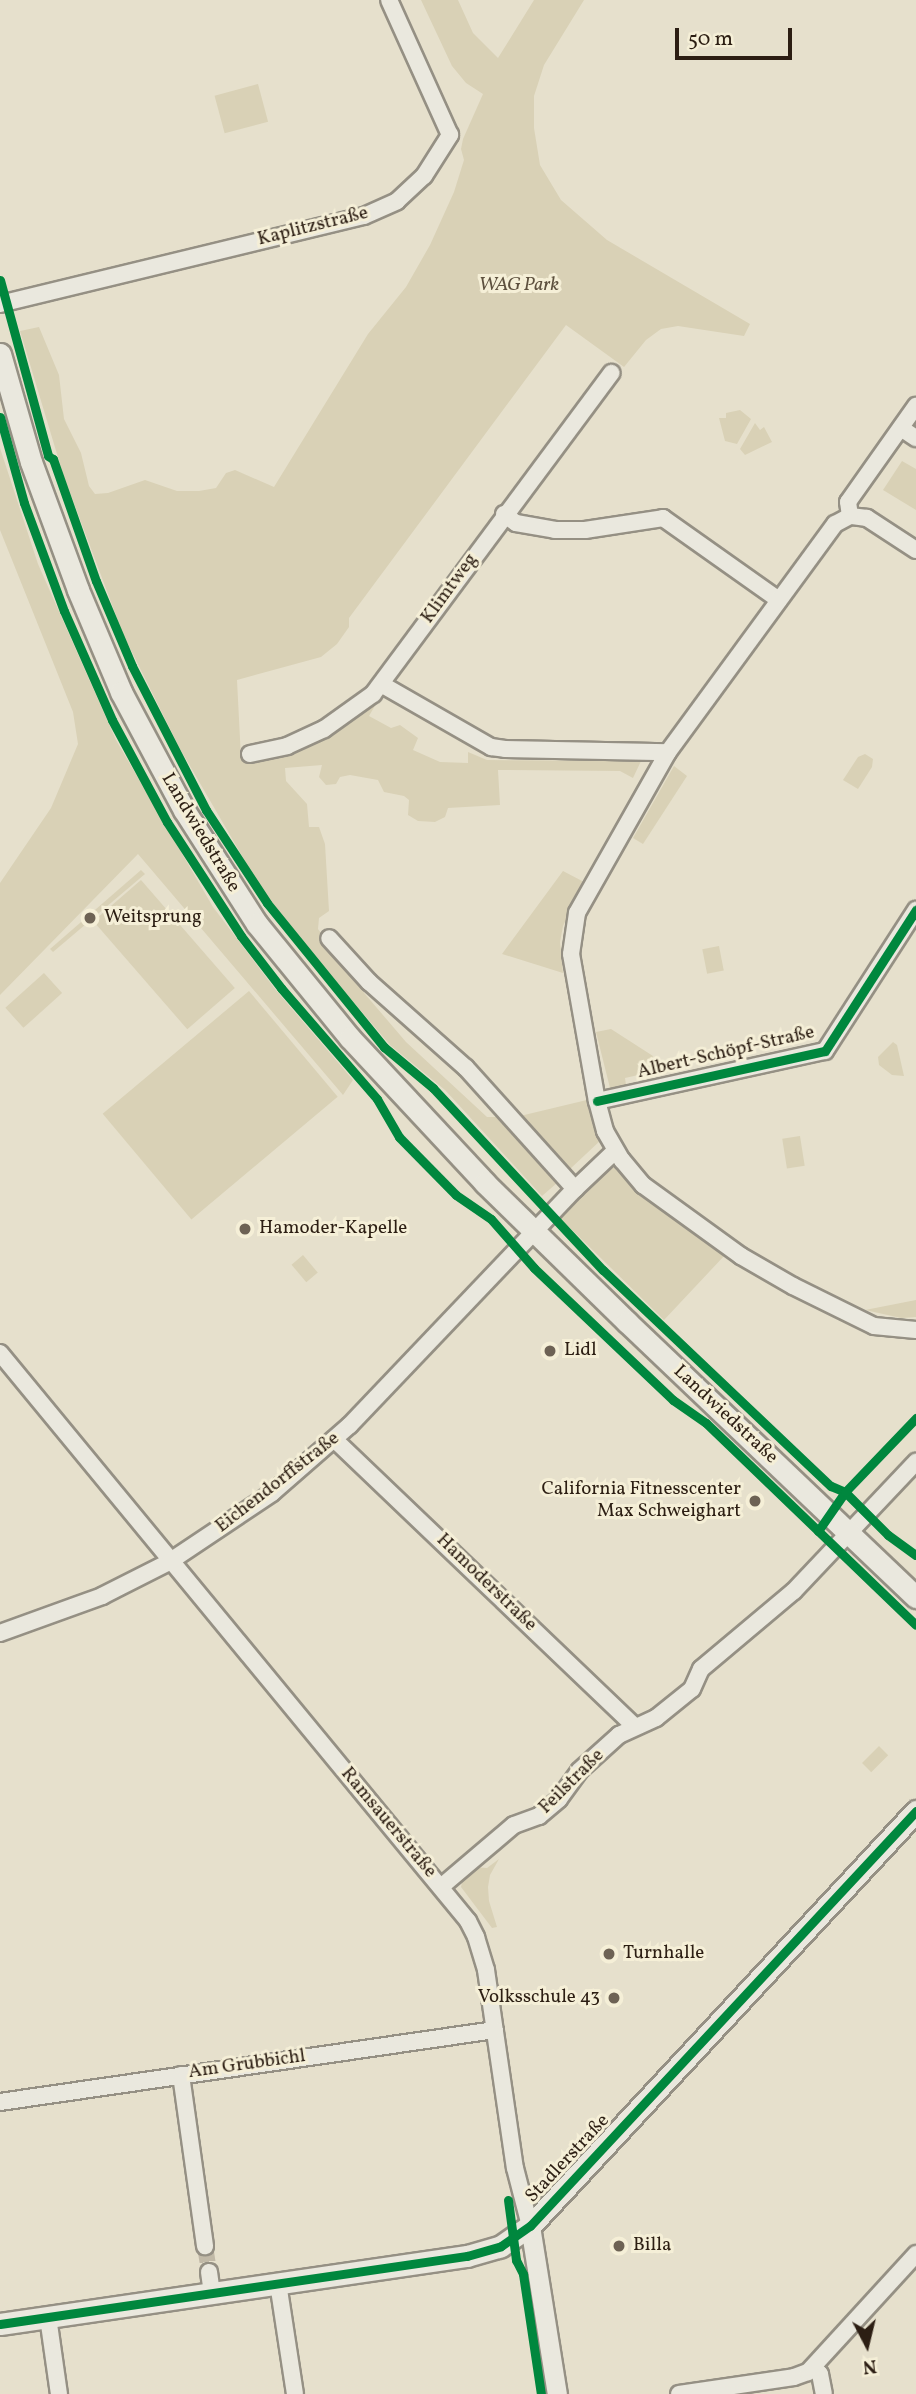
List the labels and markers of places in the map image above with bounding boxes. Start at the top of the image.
place label: Weitsprung [104,907,202,929]
marker: Weitsprung [82,910,98,926]
place label: Hamoder-Kapelle [259,1218,407,1240]
marker: Hamoder-Kapelle [237,1221,253,1237]
place label: Lidl [564,1340,597,1362]
marker: Lidl [542,1343,558,1359]
place label: California Fitnesscenter Max Schweighart [541,1479,741,1523]
marker: California Fitnesscenter Max Schweighart [747,1493,763,1509]
place label: Turnhalle [623,1943,704,1965]
marker: Turnhalle [601,1946,617,1962]
place label: Volksschule 43 [478,1987,600,2009]
marker: Volksschule 43 [606,1990,622,2006]
place label: Billa [633,2235,671,2257]
marker: Billa [611,2238,627,2254]

